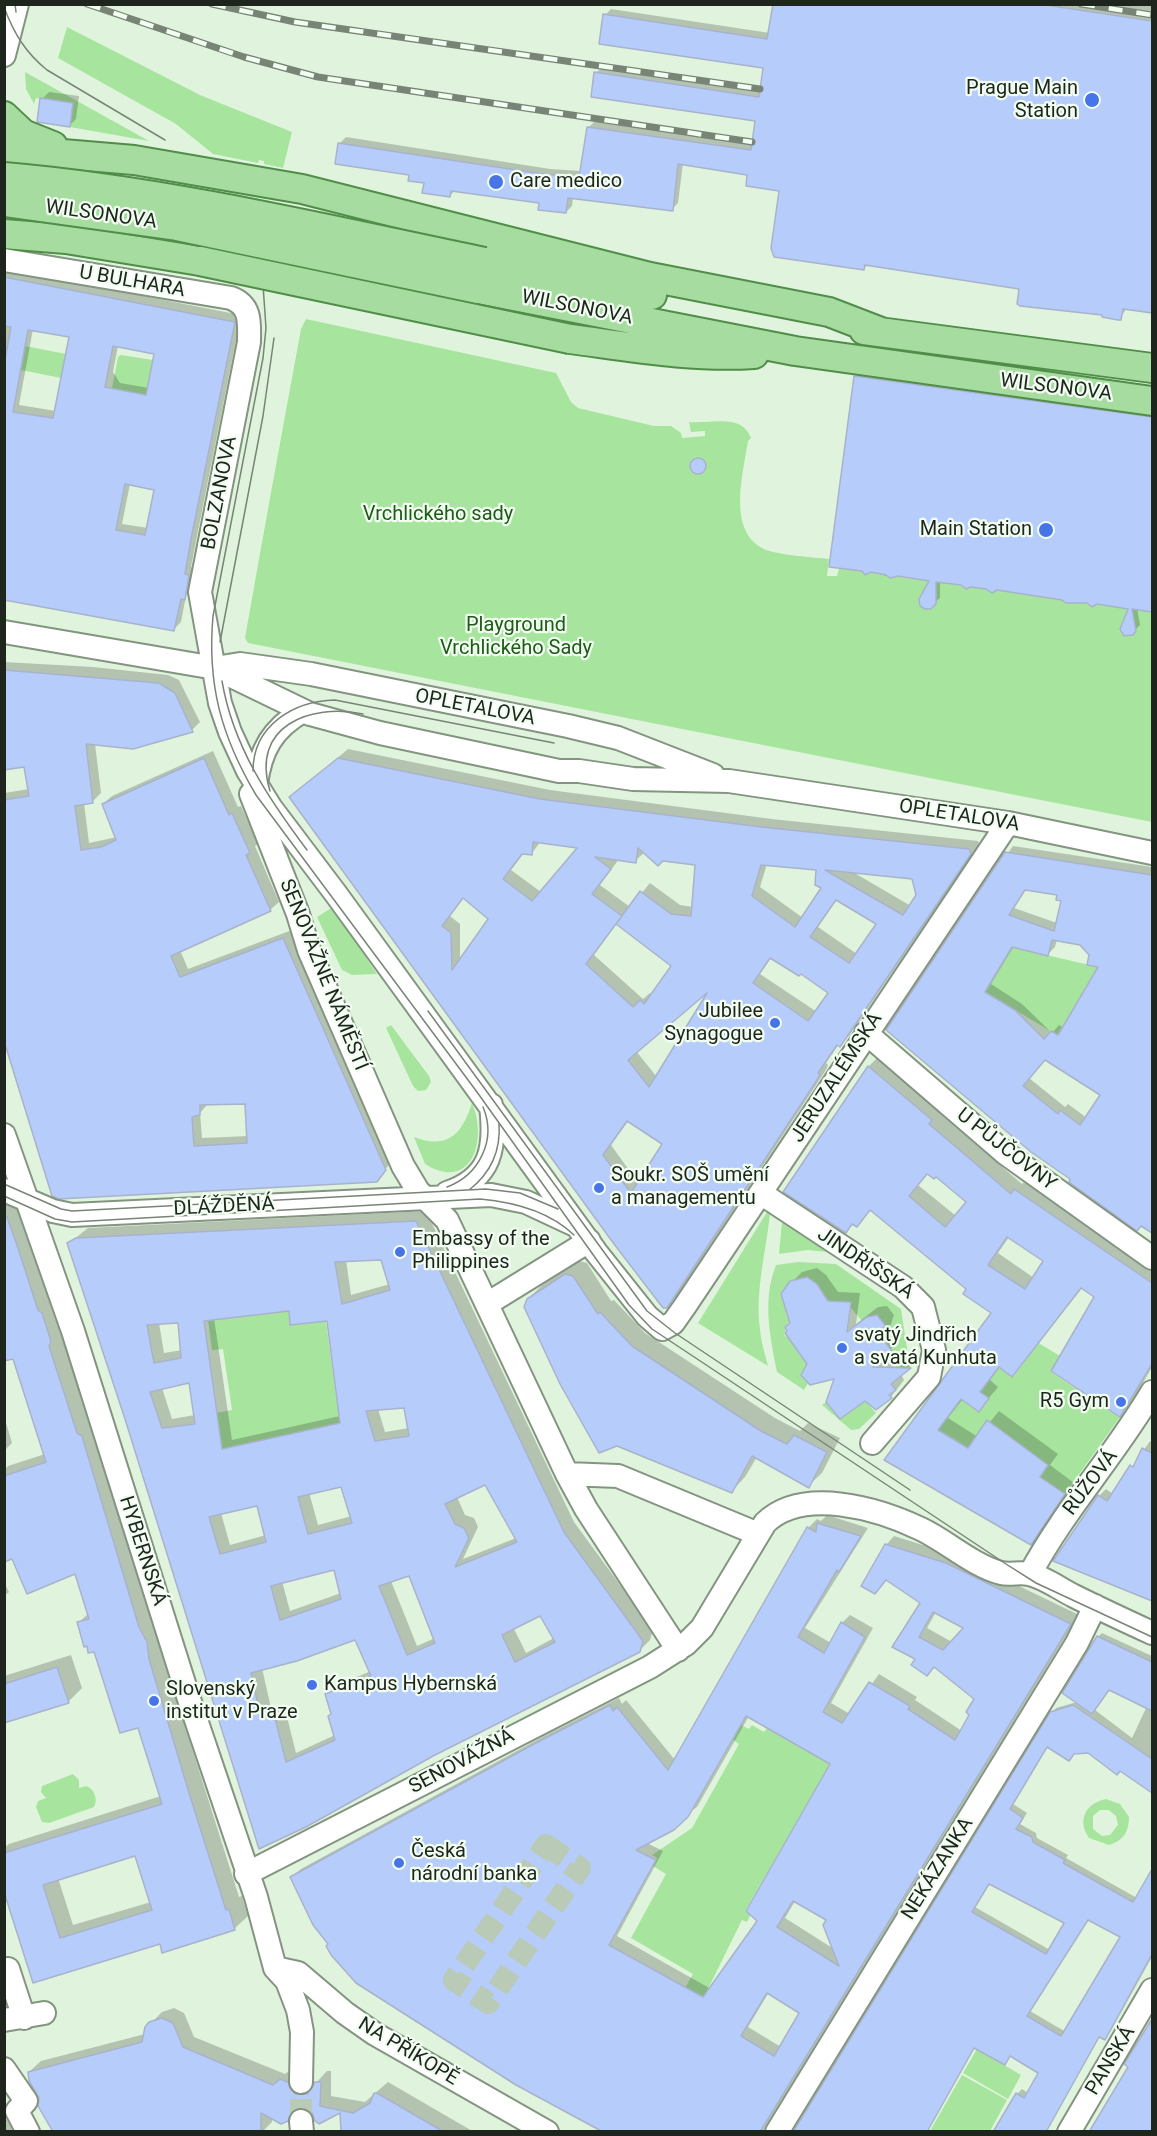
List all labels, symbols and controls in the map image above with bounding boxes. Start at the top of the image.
place label: Prague Main Station [966,77,1078,124]
marker: Prague Main Station [1083,91,1101,109]
place label: Care medico [510,170,622,194]
marker: Care medico [487,173,505,191]
street label: WILSONOVA [44,195,158,235]
street label: U BULHARA [77,261,187,303]
street label: WILSONOVA [520,285,634,331]
street label: WILSONOVA [999,369,1113,407]
street label: BOLZANOVA [197,434,243,552]
park label: Vrchlického sady [363,503,513,527]
place label: Main Station [920,518,1032,542]
marker: Main Station [1037,521,1055,539]
park label: Playground Vrchlického Sady [440,614,592,661]
street label: OPLETALOVA [413,685,537,731]
street label: OPLETALOVA [897,795,1021,837]
street label: SENOVÁŽNÉ NÁMĚSTÍ [274,876,372,1074]
place label: Jubilee Synagogue [664,1000,763,1047]
street label: JERUZALÉMSKÁ [786,1009,888,1147]
marker: Jubilee Synagogue [768,1016,782,1030]
street label: U PŮJČOVNY [951,1104,1061,1196]
place label: Soukr. SOŠ umění a managementu [611,1164,769,1211]
marker: Soukr. SOŠ umění a managementu [592,1181,606,1195]
street label: DLÁŽDĚNÁ [173,1192,275,1222]
street label: JINDŘIŠSKÁ [812,1223,918,1305]
place label: Embassy of the Philippines [412,1228,550,1275]
marker: Embassy of the Philippines [393,1245,407,1259]
place label: svatý Jindřich a svatá Kunhuta [854,1324,997,1371]
marker: svatý Jindřich a svatá Kunhuta [835,1341,849,1355]
place label: R5 Gym [1040,1390,1109,1414]
marker: R5 Gym [1114,1395,1128,1409]
street label: RŮŽOVÁ [1059,1446,1123,1520]
street label: HYBERNSKÁ [113,1493,171,1609]
place label: Kampus Hybernská [324,1673,497,1697]
place label: Slovenský institut v Praze [166,1678,298,1725]
marker: Kampus Hybernská [305,1678,319,1692]
marker: Slovenský institut v Praze [147,1694,161,1708]
street label: SENOVÁŽNÁ [405,1724,519,1800]
street label: NEKÁZANKA [897,1813,979,1925]
place label: Česká národní banka [411,1840,537,1887]
marker: Česká národní banka [392,1856,406,1870]
street label: NA PŘÍKOPĚ [353,2013,463,2091]
street label: PANSKÁ [1081,2022,1141,2100]

